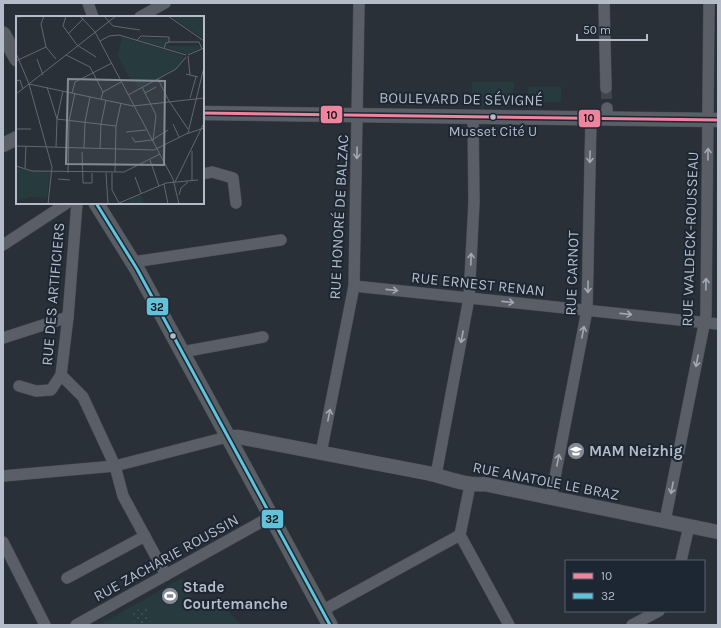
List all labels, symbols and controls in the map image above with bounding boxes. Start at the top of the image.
inset map [16,16,204,204]
scale bar [577,16,647,42]
text: 50 m [583,23,611,37]
street label: BOULEVARD DE SÉVIGNÉ [379,89,543,109]
line badge: 10 [320,105,343,124]
text: 10 [327,109,337,122]
line badge: 10 [578,109,601,128]
marker: Musset Cité U [488,112,498,122]
text: 10 [584,112,594,125]
place label: Musset Cité U [449,123,537,140]
street label: RUE HONORÉ DE BALZAC [326,134,352,300]
one-way arrow [353,146,361,159]
one-way arrow [704,148,712,161]
one-way arrow [586,150,594,163]
street label: RUE WALDECK-ROUSSEAU [678,151,702,327]
street label: RUE DES ARTIFICIERS [38,222,68,366]
street label: RUE CARNOT [562,230,583,316]
one-way arrow [467,253,475,266]
street label: RUE ERNEST RENAN [410,268,546,300]
one-way arrow [702,278,710,291]
one-way arrow [584,280,592,293]
one-way arrow [386,286,399,294]
line badge: 32 [146,297,169,316]
one-way arrow [501,298,514,306]
text: 32 [150,301,164,314]
one-way arrow [619,311,632,318]
one-way arrow [579,326,587,339]
one-way arrow [458,330,466,343]
unlabelled marker [168,331,178,341]
one-way arrow [693,354,701,367]
one-way arrow [325,409,333,422]
school or university icon: MAM Neizhig [566,441,586,461]
place label: MAM Neizhig [589,442,683,460]
one-way arrow [555,453,563,466]
street label: RUE ANATOLE LE BRAZ [471,458,621,504]
one-way arrow [667,481,675,494]
line badge: 32 [261,509,284,529]
street label: RUE ZACHARIE ROUSSIN [90,511,242,605]
text: 32 [265,513,279,526]
legend [565,560,705,612]
text: 10 [601,569,612,583]
place label: Stade Courtemanche [183,578,288,613]
sports icon: Stade Courtemanche [160,586,180,606]
text: 32 [601,589,615,603]

